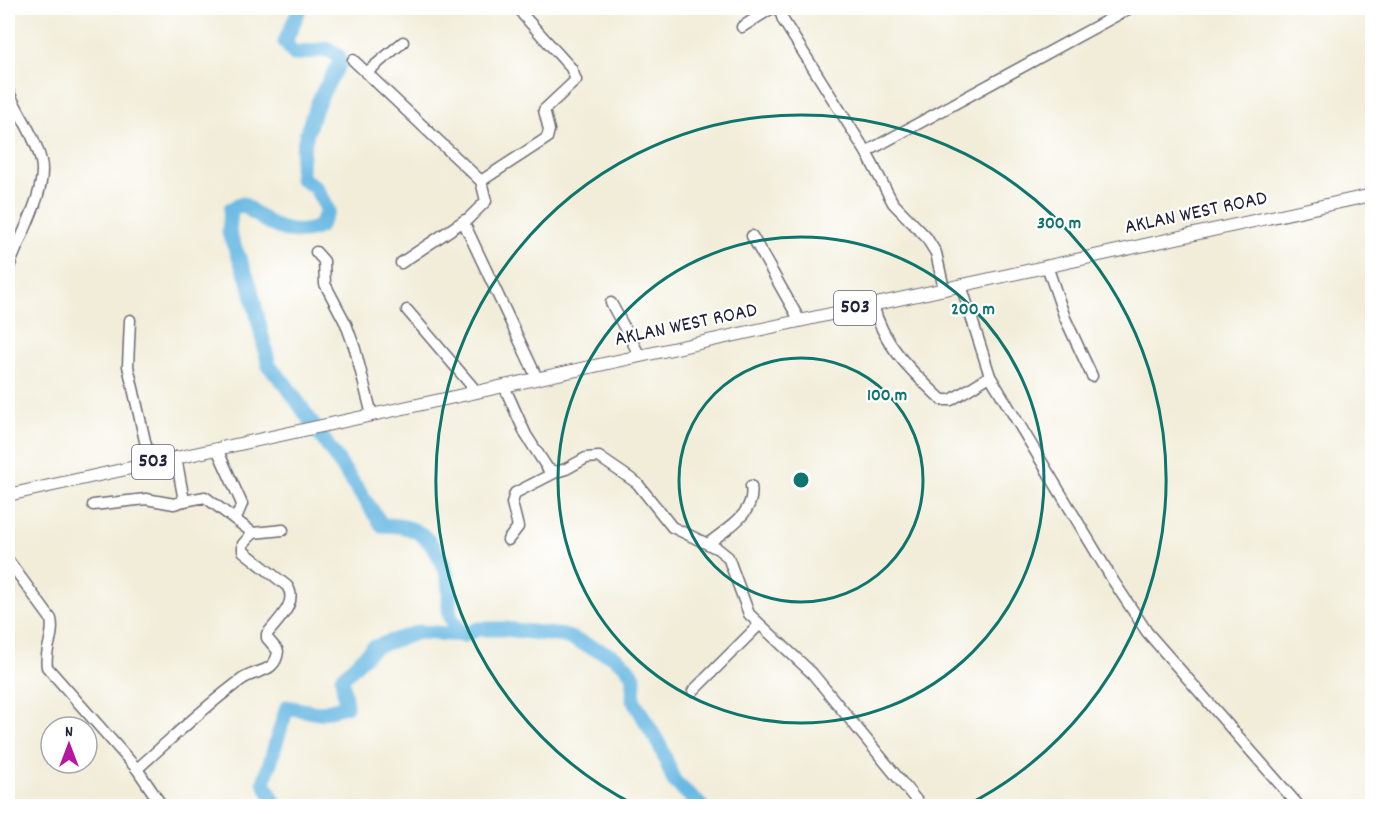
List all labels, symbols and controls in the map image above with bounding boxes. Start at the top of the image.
street label: AKLAN WEST ROAD [1122,184,1270,244]
text: 300 m [1037,212,1081,237]
road number: 503 [834,291,876,325]
street label: AKLAN WEST ROAD [612,296,760,356]
text: 200 m [951,298,995,323]
text: 100 m [867,384,907,409]
road number: 503 [132,445,174,479]
centre of rings [791,470,811,490]
north arrow [39,715,99,775]
text: N [65,721,73,744]

